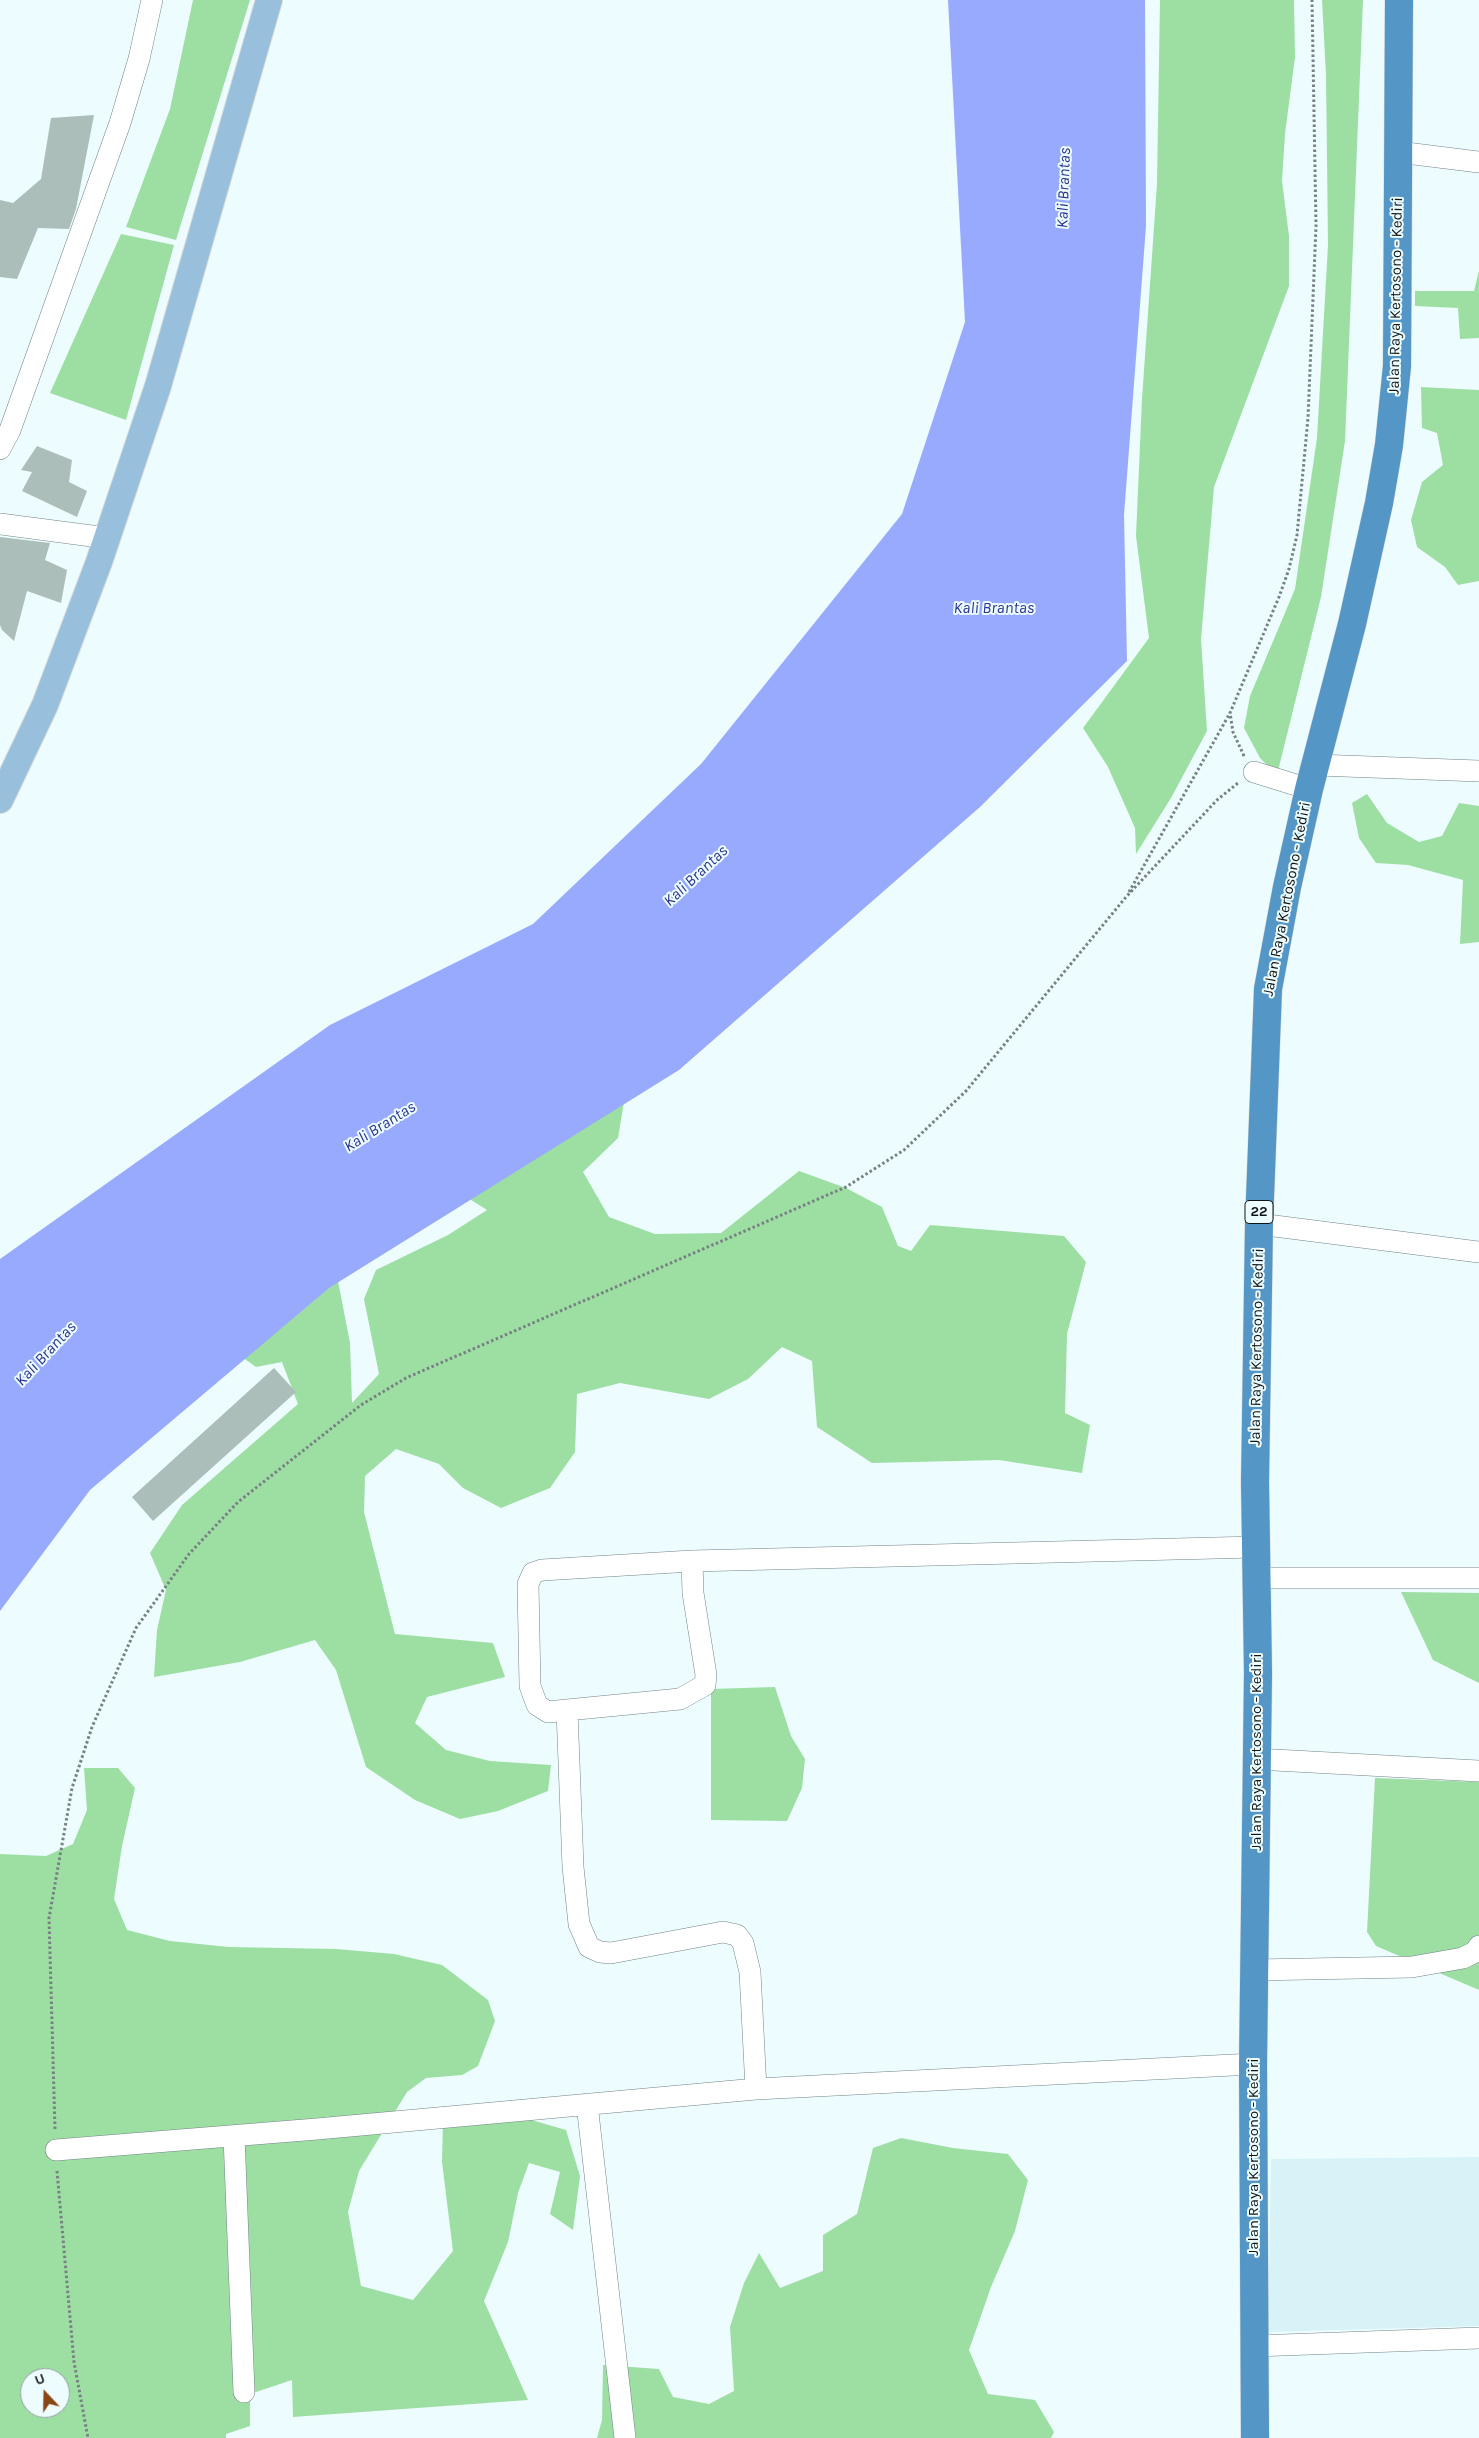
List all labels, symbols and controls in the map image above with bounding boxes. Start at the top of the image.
water label: Kali Brantas [1053,147,1075,229]
street label: Jalan Raya Kertosono - Kediri [1385,197,1407,395]
water label: Kali Brantas [954,598,1034,618]
street label: Jalan Raya Kertosono - Kediri [1259,800,1315,998]
water label: Kali Brantas [660,841,732,911]
water label: Kali Brantas [341,1097,419,1157]
road number: 22 [1245,1200,1273,1224]
street label: Jalan Raya Kertosono - Kediri [1246,1248,1268,1446]
water label: Kali Brantas [11,1318,81,1390]
street label: Jalan Raya Kertosono - Kediri [1248,1653,1266,1851]
street label: Jalan Raya Kertosono - Kediri [1245,2058,1263,2256]
north arrow [20,2368,70,2418]
text: U [32,2370,47,2389]

